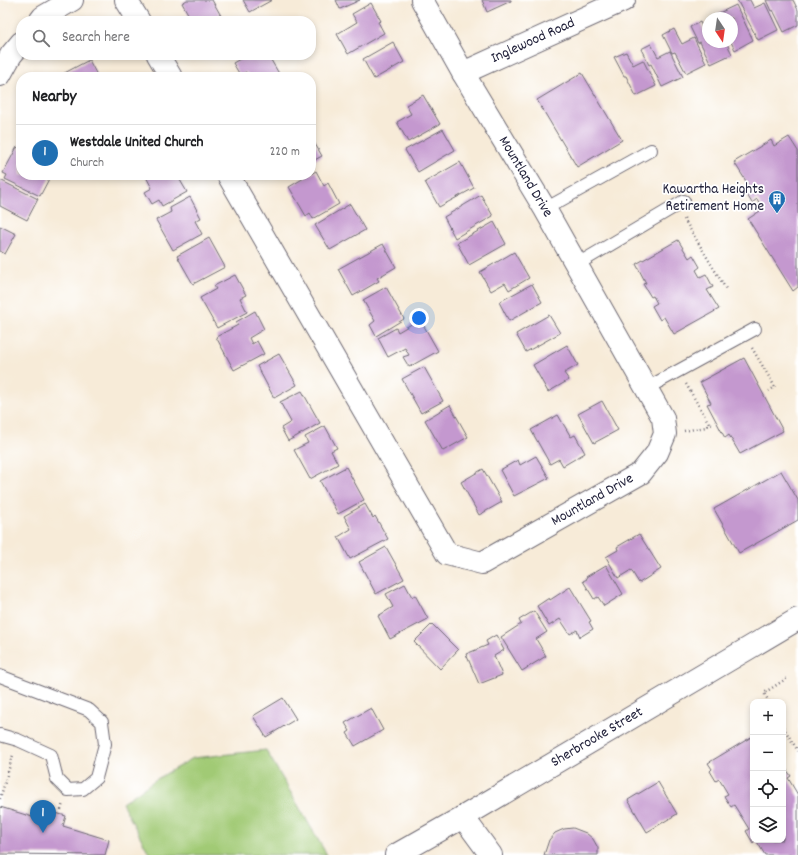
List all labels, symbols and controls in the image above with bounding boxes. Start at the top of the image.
north arrow [702,12,738,48]
street label: Inglewood Road [488,13,579,70]
search box [16,16,316,60]
icon: search [30,27,52,49]
text: Search here [62,27,130,49]
text: Nearby [32,86,76,110]
text: Westdale United Church [70,132,203,154]
street label: Mountland Drive [492,132,558,222]
text: 1 [44,143,46,162]
text: 220 m [270,143,300,162]
text: Church [70,154,104,173]
place label: Kawartha Heights Retirement Home [663,179,764,218]
building icon: Kawartha Heights Retirement Home [767,189,787,214]
your location [409,308,429,328]
street label: Mountland Drive [547,468,638,532]
map controls [750,699,786,843]
button: + [750,699,786,735]
street label: Sherbrooke Street [547,702,648,774]
button: − [750,735,786,771]
button: locate [750,771,786,807]
pin: 1 [30,800,56,833]
button: layers [750,807,786,843]

